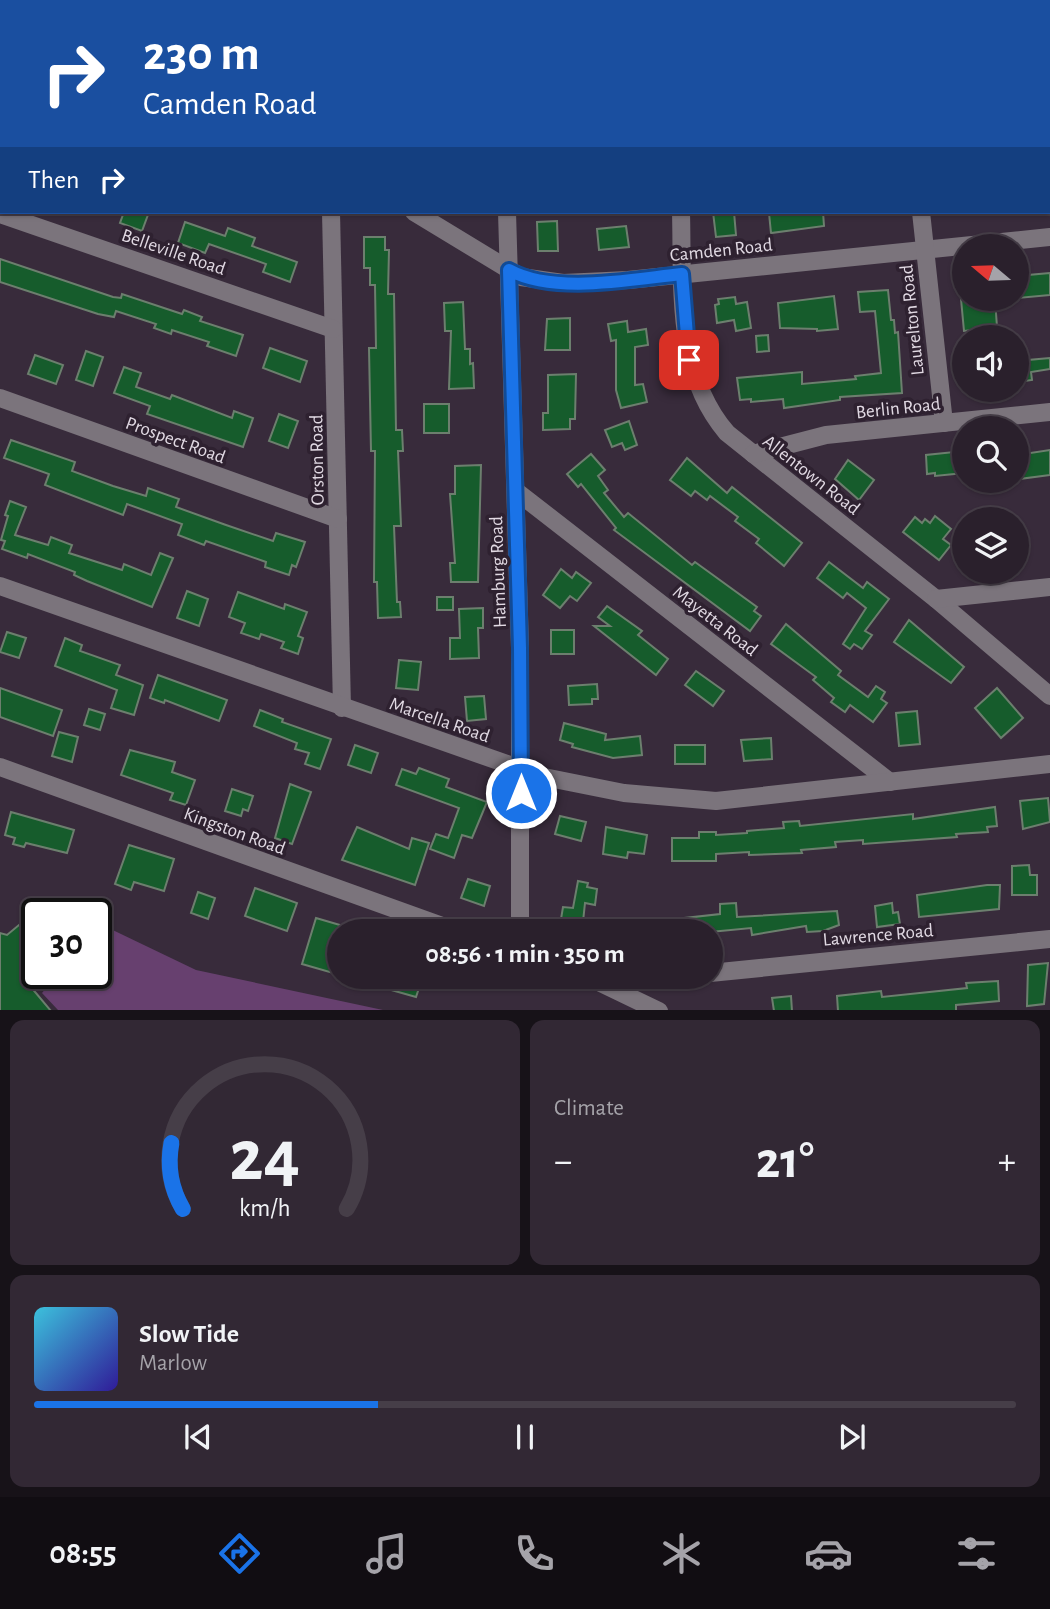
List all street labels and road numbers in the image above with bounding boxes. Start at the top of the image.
street label: Belleville Road [119,226,228,279]
street label: Camden Road [669,236,774,265]
street label: Laurelton Road [897,263,928,376]
street label: Berlin Road [855,395,942,422]
street label: Prospect Road [123,414,228,467]
street label: Orston Road [307,414,328,506]
street label: Allentown Road [759,432,863,519]
street label: Hamburg Road [487,516,510,628]
street label: Mayetta Road [669,582,761,660]
street label: Marcella Road [387,694,492,746]
street label: Kingston Road [181,804,288,859]
street label: Lawrence Road [822,921,934,950]

